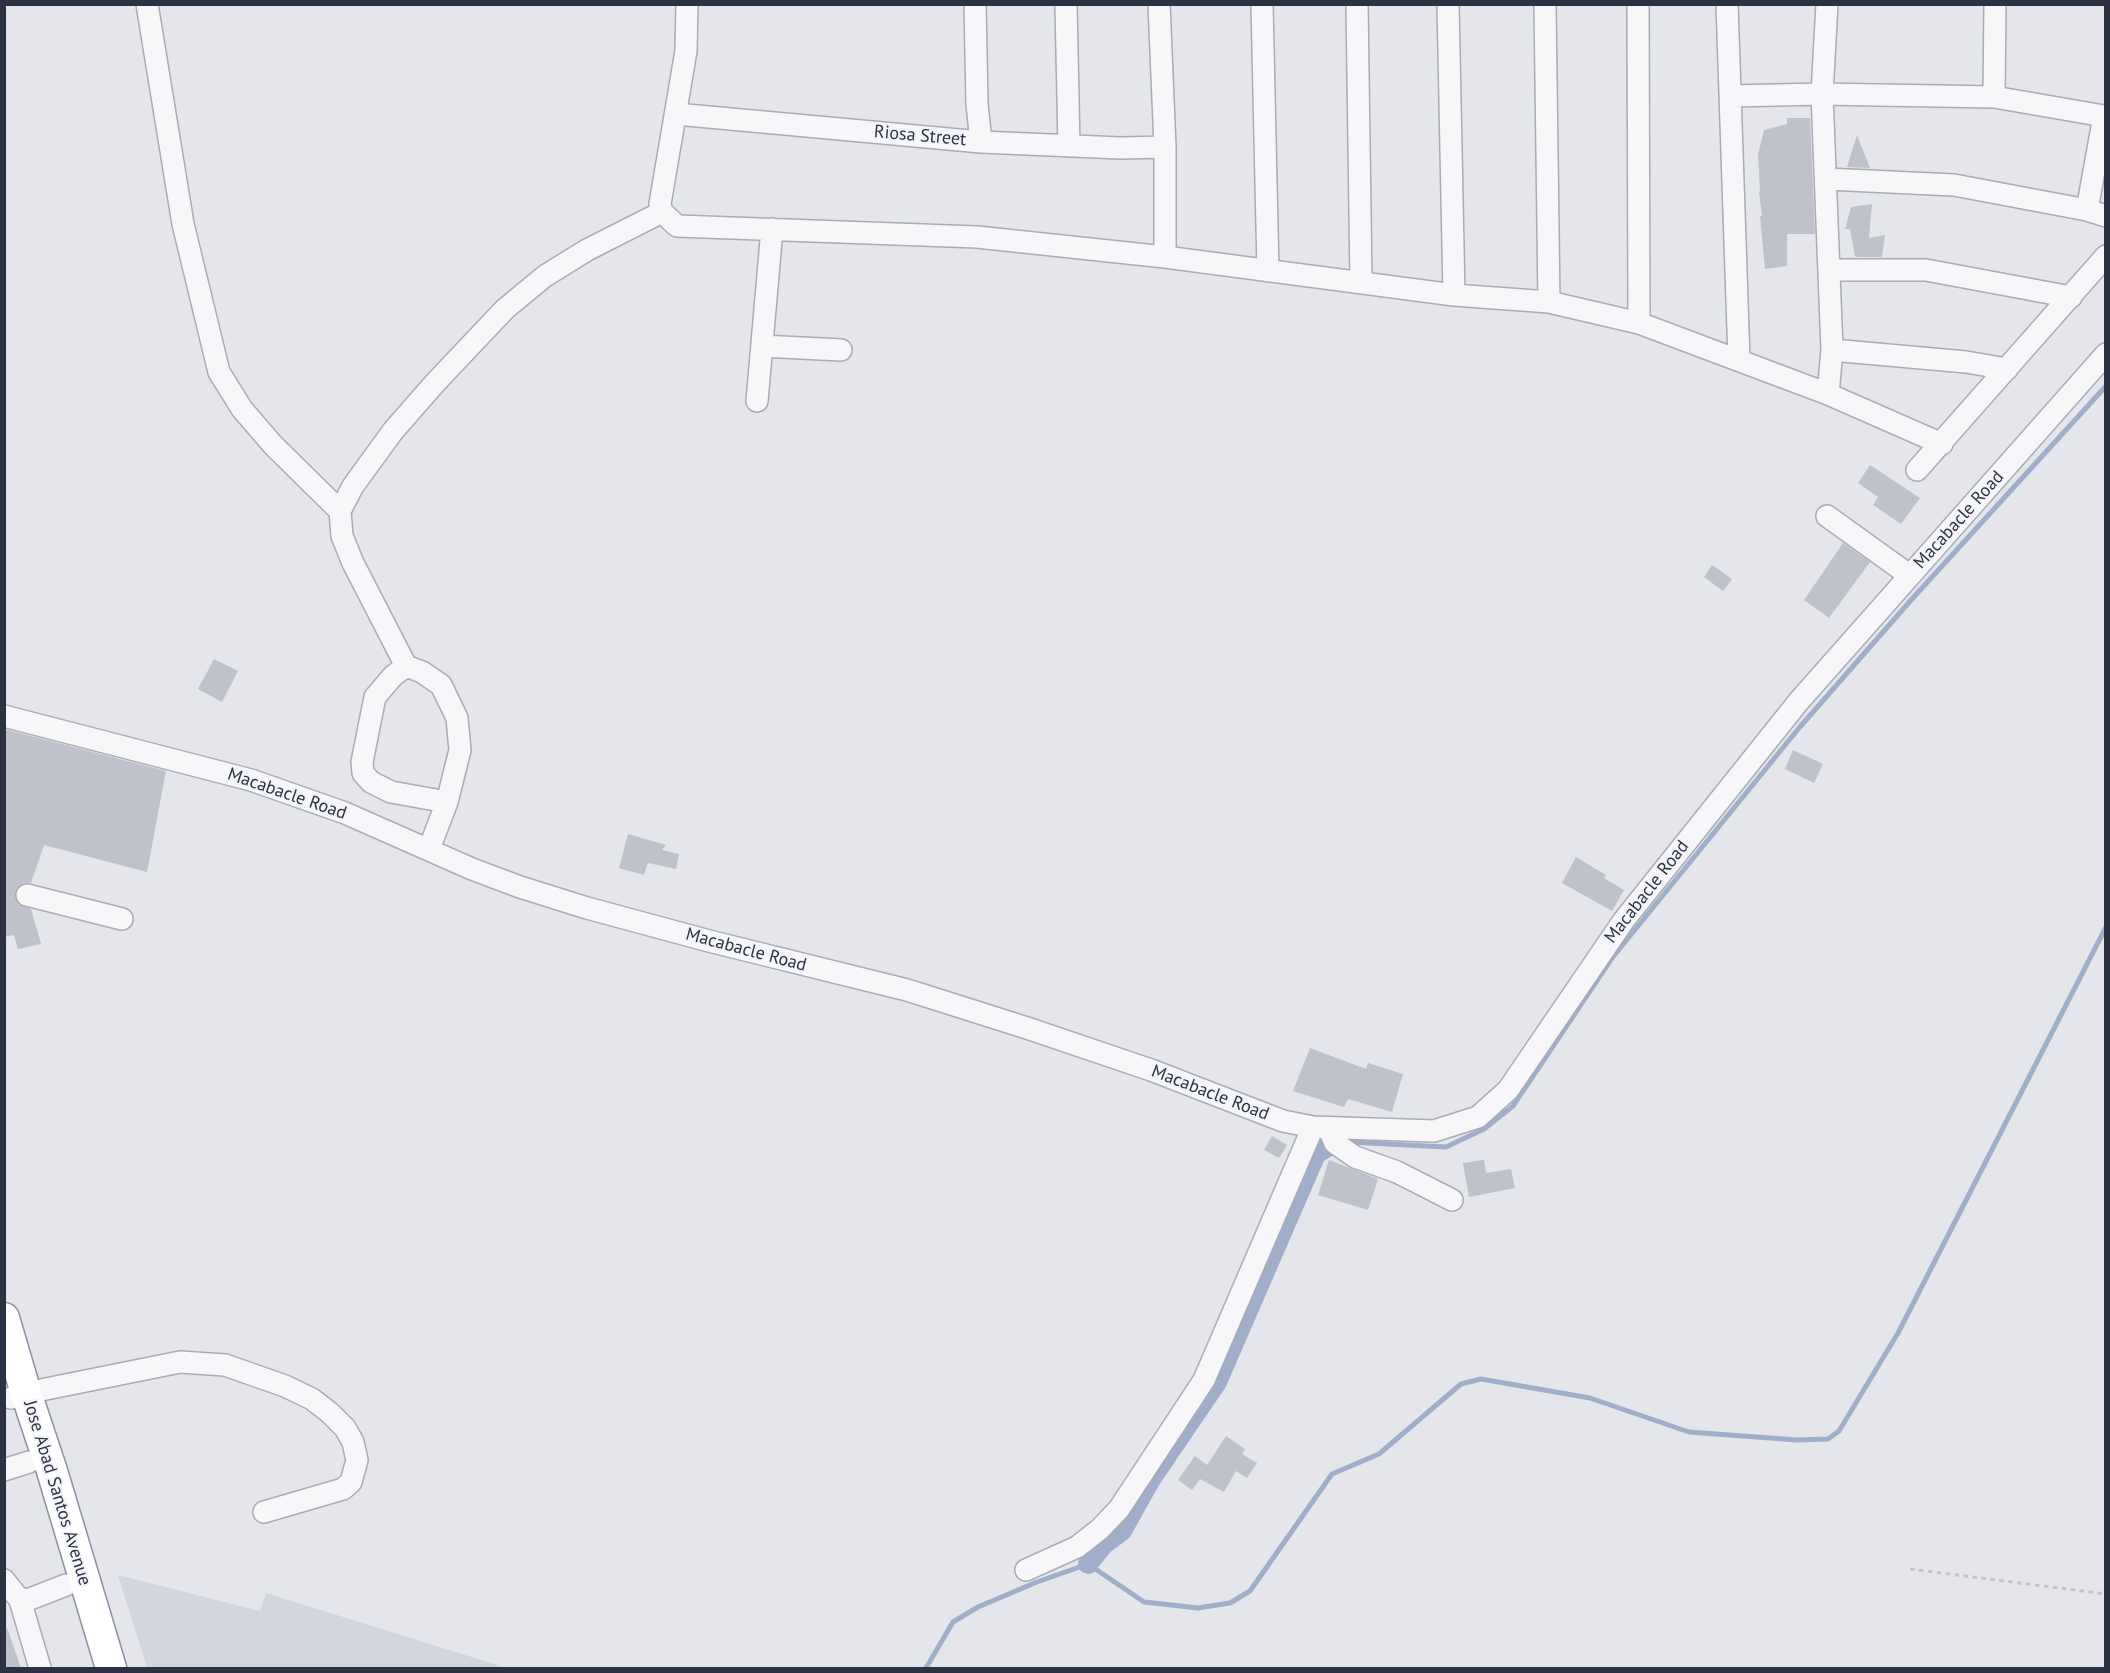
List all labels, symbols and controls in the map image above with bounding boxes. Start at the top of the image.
street label: Riosa Street [873,121,967,151]
street label: Macabacle Road [1909,467,2009,573]
street label: Macabacle Road [225,764,349,824]
street label: Macabacle Road [1600,836,1694,948]
street label: Macabacle Road [683,923,809,977]
street label: Macabacle Road [1148,1061,1272,1125]
street label: Jose Abad Santos Avenue [19,1398,95,1588]

